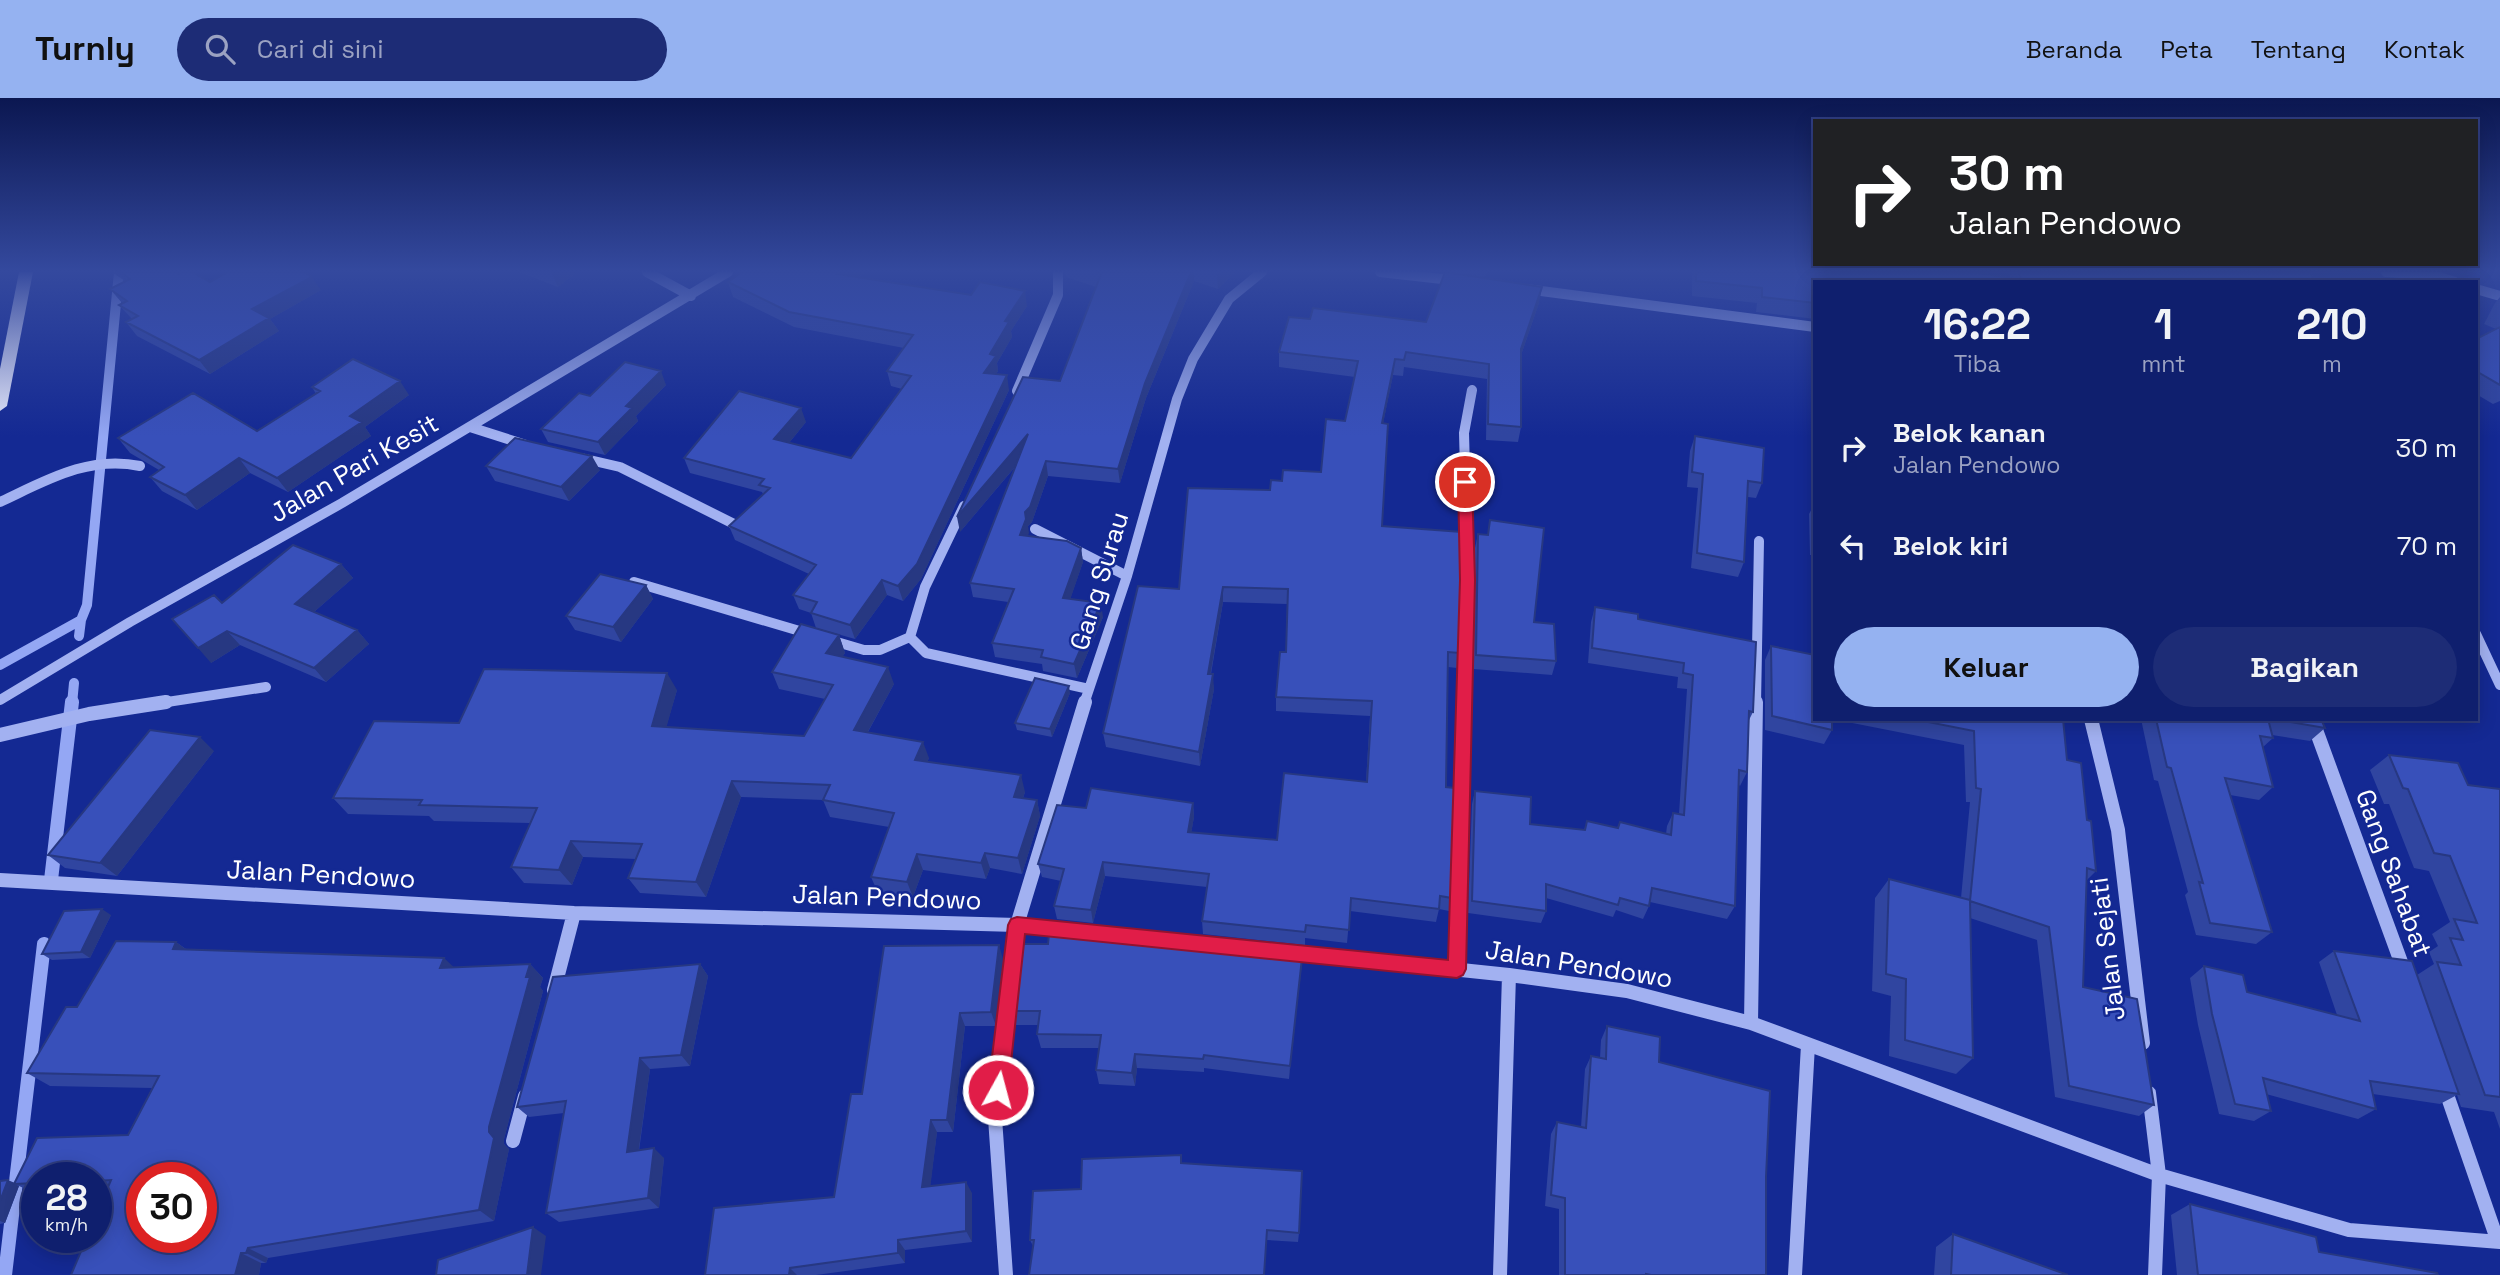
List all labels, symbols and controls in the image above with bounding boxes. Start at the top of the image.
search box [177,18,667,81]
text: Turnly [35,28,135,70]
icon: search [201,30,239,68]
text: Cari di sini [257,32,384,66]
text: Beranda [2026,34,2122,65]
text: Peta [2160,34,2213,65]
text: Tentang [2251,34,2346,65]
text: Kontak [2384,34,2465,65]
text: 30 m [1949,142,2065,204]
icon: right [1834,147,1925,238]
text: Jalan Pendowo [1949,203,2182,243]
text: 16:22 [1924,298,2031,351]
text: 1 [2154,298,2173,351]
text: 210 [2296,298,2367,351]
text: Tiba [1954,349,2001,379]
text: mnt [2142,349,2186,379]
text: m [2322,349,2342,379]
street label: Jalan Pari Kesit [263,406,445,530]
text: Belok kanan [1893,416,2046,450]
icon: right [1834,429,1872,467]
text: 30 m [2396,431,2457,465]
text: Jalan Pendowo [1893,450,2061,480]
pin [1435,452,1495,512]
icon: arrive [1446,463,1484,501]
street label: Gang Surau [1062,508,1136,654]
icon: left [1834,527,1872,565]
text: Belok kiri [1893,529,2008,563]
text: 70 m [2397,529,2457,563]
button: Keluar [1834,627,2139,707]
button: Bagikan [2153,627,2457,707]
street label: Gang Sahabat [2348,784,2440,962]
street label: Jalan Pendowo [226,852,416,896]
street label: Jalan Sejati [2081,876,2133,1022]
street label: Jalan Pendowo [792,877,982,917]
street label: Jalan Pendowo [1483,932,1675,996]
position arrow [961,1053,1035,1127]
speed limit sign: 30 [126,1162,217,1253]
text: 28 [46,1176,87,1220]
text: km/h [45,1213,88,1236]

